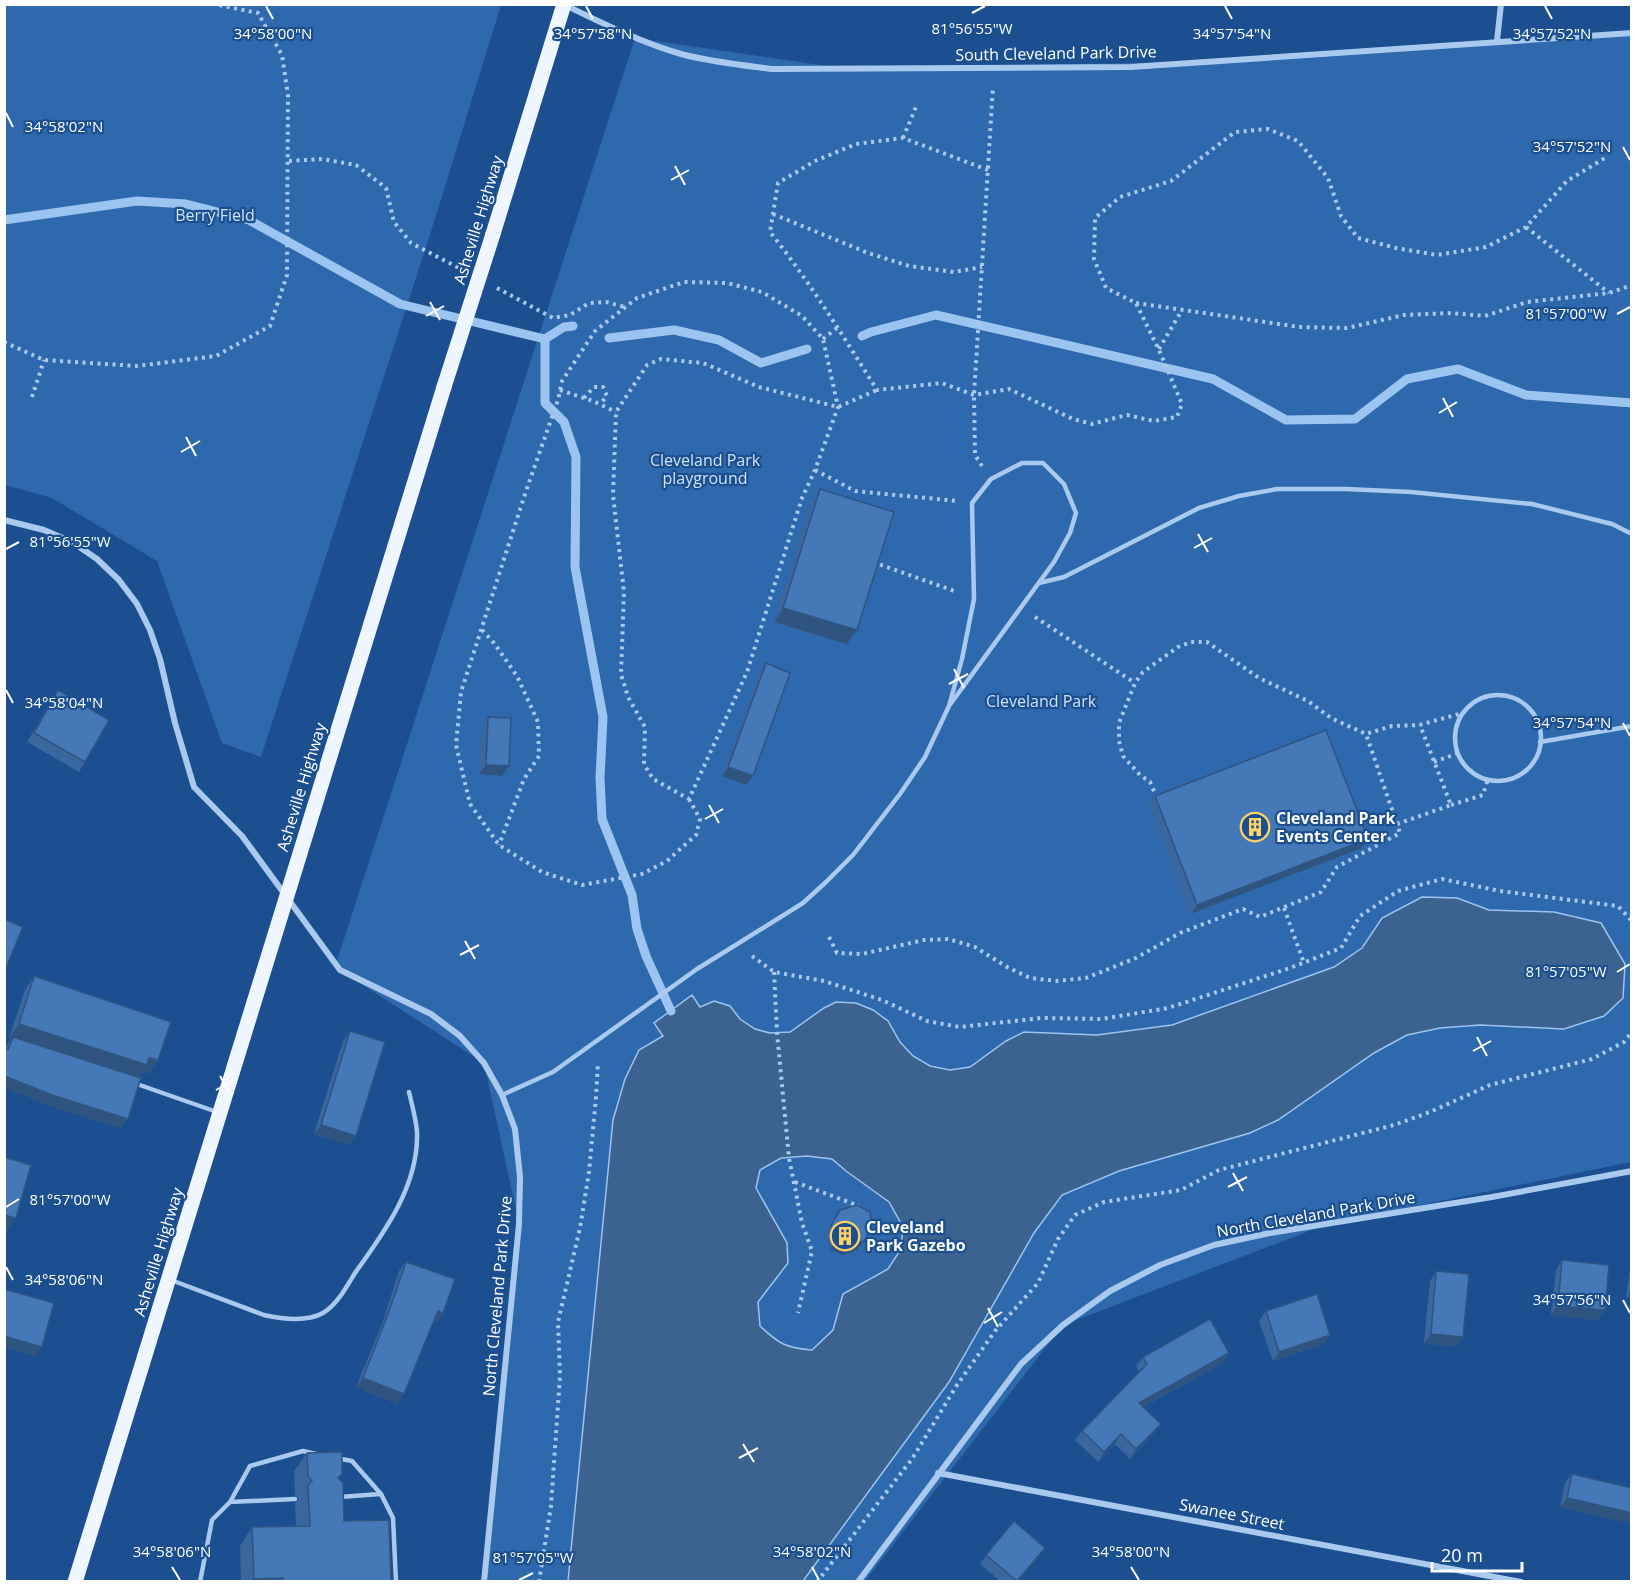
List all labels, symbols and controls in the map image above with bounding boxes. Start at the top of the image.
text: 81°56'55"W [932,18,1013,38]
text: 34°58'00"N [234,23,312,43]
text: 34°57'58"N [554,23,632,43]
text: 34°57'54"N [1193,23,1271,43]
text: 34°57'52"N [1513,23,1591,43]
street label: South Cleveland Park Drive [955,40,1157,66]
text: 34°58'02"N [25,116,103,136]
text: 34°57'52"N [1533,136,1611,156]
street label: Asheville Highway [448,152,508,287]
park label: Berry Field [175,204,255,226]
text: 81°57'00"W [1526,303,1607,323]
park label: Cleveland Park playground [650,449,761,489]
text: 81°56'55"W [30,531,111,551]
park label: Cleveland Park [986,690,1097,712]
text: 34°58'04"N [25,692,103,712]
text: 34°57'54"N [1533,712,1611,732]
street label: Asheville Highway [271,719,331,854]
place label: Cleveland Park Events Center [1276,807,1395,847]
building icon: Cleveland Park Events Center [1239,811,1271,843]
text: 81°57'05"W [1526,961,1607,981]
street label: Asheville Highway [128,1184,188,1319]
street label: North Cleveland Park Drive [1215,1186,1417,1242]
text: 81°57'00"W [30,1189,111,1209]
street label: North Cleveland Park Drive [477,1195,517,1397]
place label: Cleveland Park Gazebo [866,1216,966,1256]
building icon: Cleveland Park Gazebo [829,1220,861,1252]
text: 34°58'06"N [25,1269,103,1289]
text: 34°57'56"N [1533,1289,1611,1309]
street label: Swanee Street [1178,1493,1287,1535]
scale bar [1432,1535,1522,1573]
text: 34°58'06"N [133,1541,211,1561]
text: 34°58'02"N [773,1541,851,1561]
text: 34°58'00"N [1092,1541,1170,1561]
text: 20 m [1441,1543,1483,1567]
text: 81°57'05"W [493,1547,574,1567]

